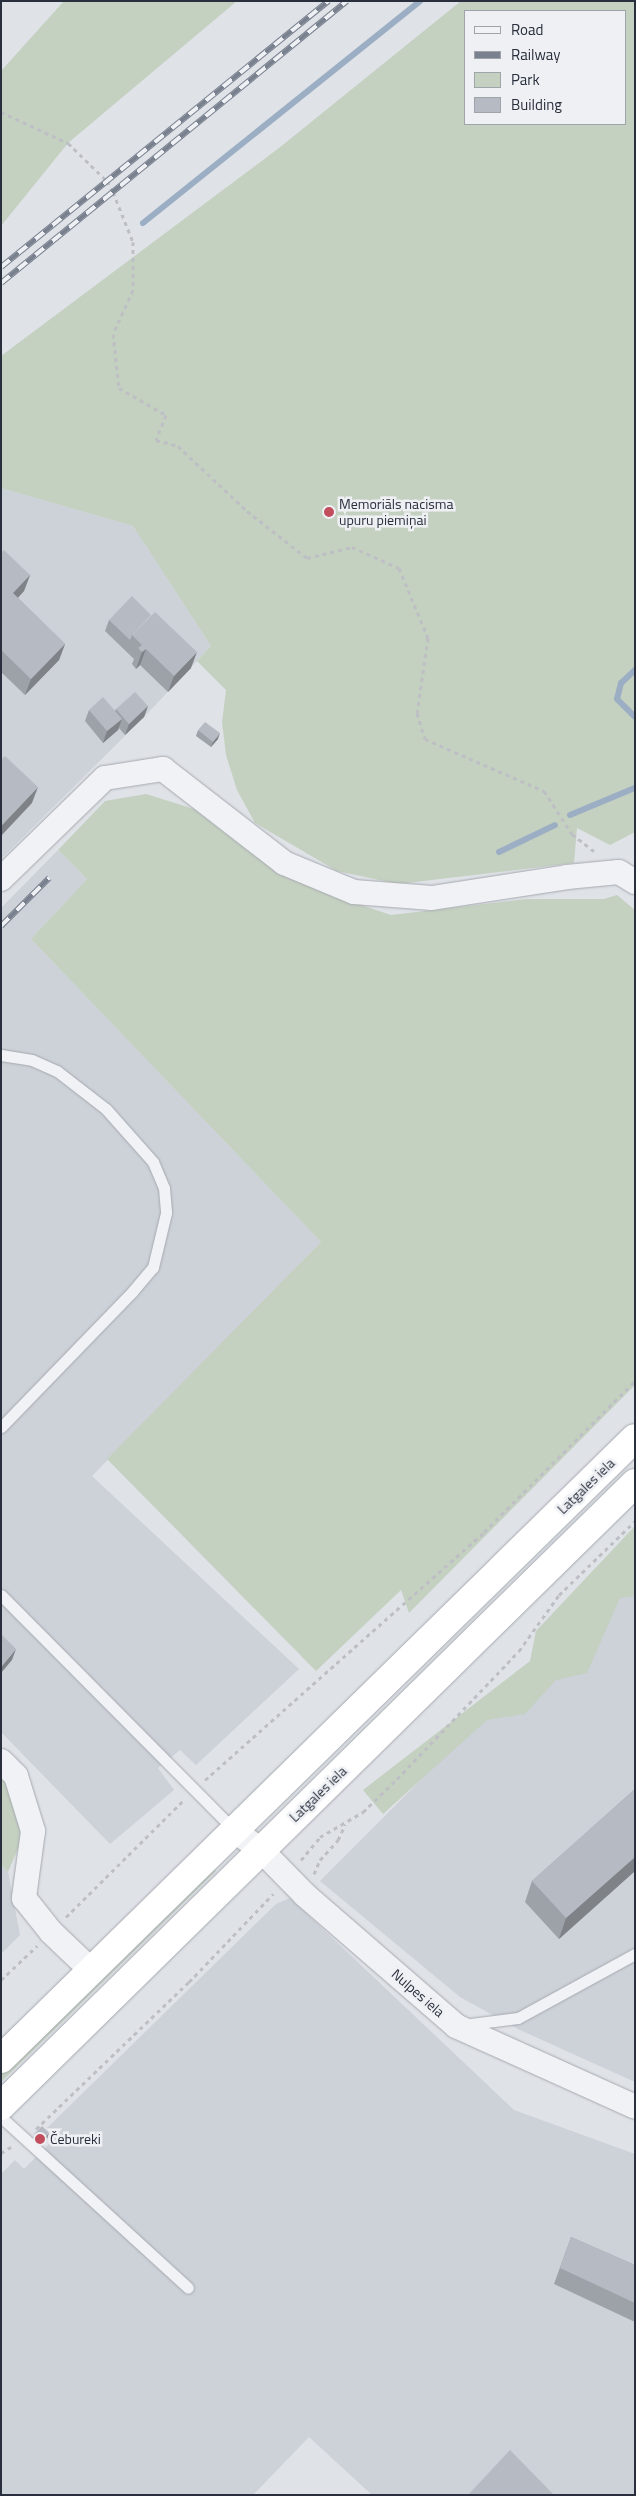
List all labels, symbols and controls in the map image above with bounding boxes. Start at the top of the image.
legend [464,10,626,125]
text: Road [511,18,543,41]
text: Railway [511,43,561,66]
text: Park [511,68,540,91]
text: Building [511,93,562,116]
place label: Memoriāls nacisma upuru piemiņai [339,496,454,528]
marker: Memoriāls nacisma upuru piemiņai [323,506,335,518]
street label: Latgales iela [554,1455,618,1517]
street label: Latgales iela [286,1763,350,1825]
street label: Nulpes iela [388,1965,448,2021]
place label: Čebureki [50,2131,101,2147]
marker: Čebureki [34,2133,46,2145]

